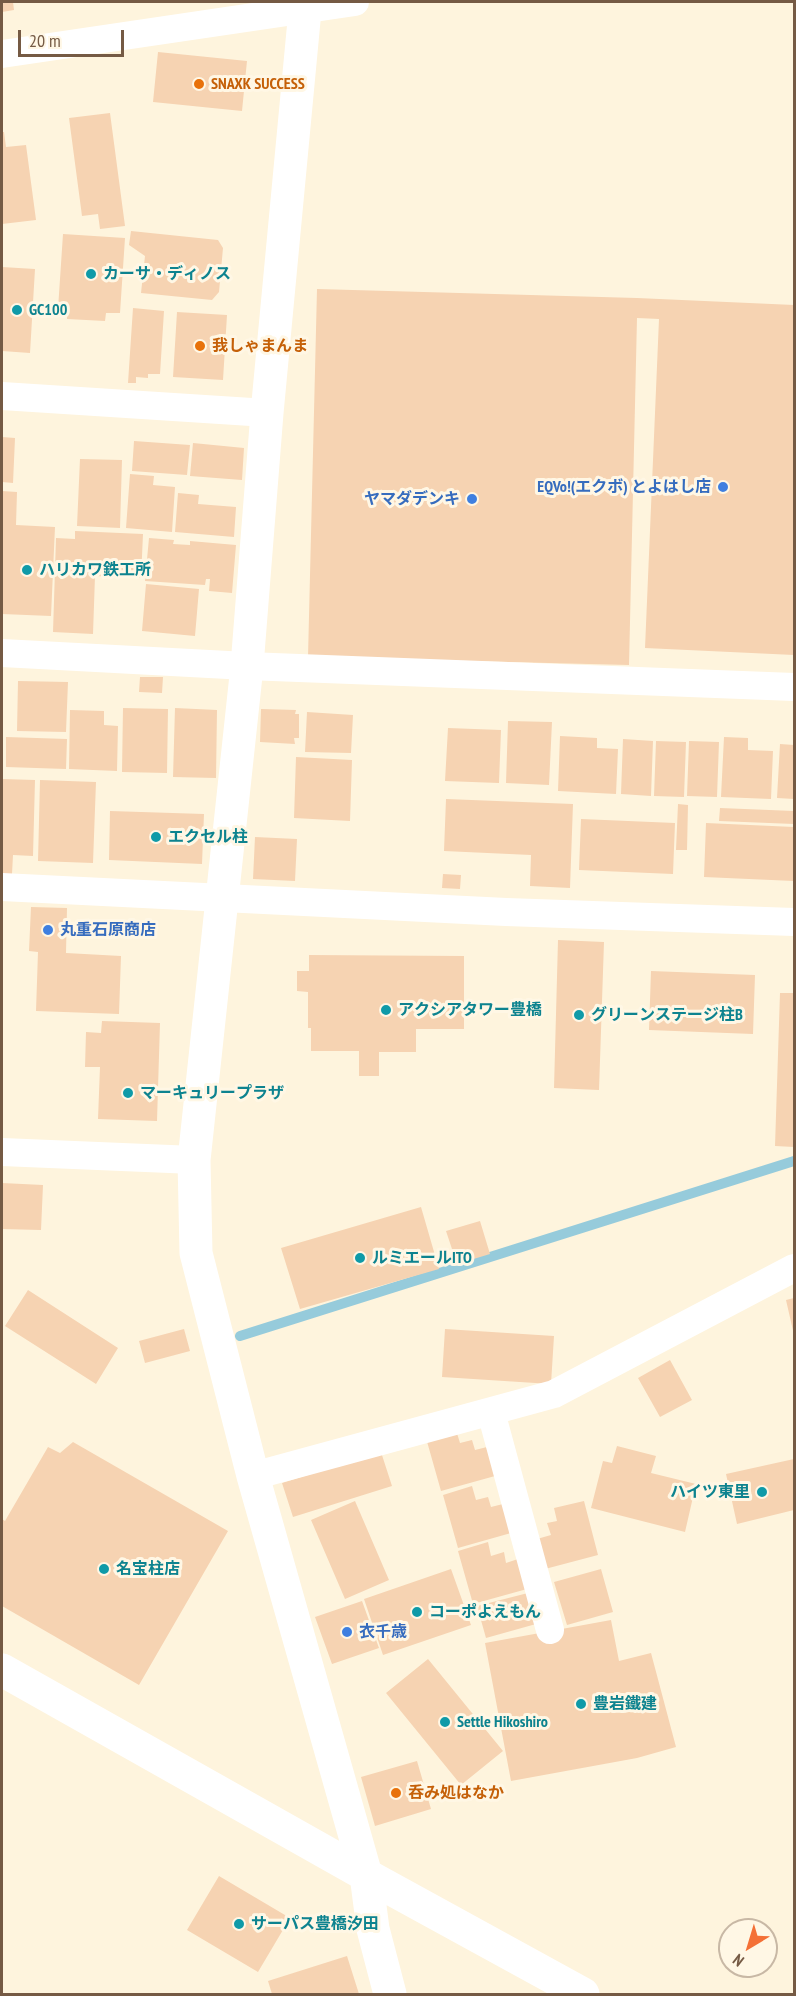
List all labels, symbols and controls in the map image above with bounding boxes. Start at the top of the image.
scale bar [21,18,128,56]
text: 20 m [29,29,61,52]
place label: SNAXK SUCCESS [211,74,305,94]
marker: SNAXK SUCCESS [192,77,206,91]
place label: カーサ・ディノス [103,264,231,284]
marker: カーサ・ディノス [84,267,98,281]
place label: GC100 [29,300,67,320]
marker: GC100 [10,303,24,317]
place label: 我しゃまんま [212,336,308,356]
marker: 我しゃまんま [193,339,207,353]
place label: EQVo!(エクボ) とよはし店 [537,477,711,497]
marker: EQVo!(エクボ) とよはし店 [716,480,730,494]
place label: ヤマダデンキ [364,489,460,509]
marker: ヤマダデンキ [465,492,479,506]
place label: ハリカワ鉄工所 [39,560,151,580]
marker: ハリカワ鉄工所 [20,563,34,577]
place label: エクセル柱 [168,827,248,847]
marker: エクセル柱 [149,830,163,844]
place label: 丸重石原商店 [60,920,156,940]
marker: 丸重石原商店 [41,923,55,937]
place label: アクシアタワー豊橋 [398,1000,542,1020]
marker: アクシアタワー豊橋 [379,1003,393,1017]
place label: グリーンステージ柱B [591,1005,743,1025]
marker: グリーンステージ柱B [572,1008,586,1022]
place label: マーキュリープラザ [140,1083,284,1103]
marker: マーキュリープラザ [121,1086,135,1100]
place label: ルミエールITO [372,1248,472,1268]
marker: ルミエールITO [353,1251,367,1265]
place label: ハイツ東里 [670,1482,750,1502]
marker: ハイツ東里 [755,1485,769,1499]
place label: 名宝柱店 [116,1559,180,1579]
marker: 名宝柱店 [97,1562,111,1576]
place label: コーポよえもん [429,1602,541,1622]
marker: コーポよえもん [410,1605,424,1619]
place label: 衣千歳 [359,1622,407,1642]
marker: 衣千歳 [340,1625,354,1639]
place label: 豊岩鐵建 [593,1694,657,1714]
marker: 豊岩鐵建 [574,1697,588,1711]
place label: Settle Hikoshiro [457,1712,548,1732]
marker: Settle Hikoshiro [438,1715,452,1729]
place label: 呑み処はなか [408,1783,504,1803]
marker: 呑み処はなか [389,1786,403,1800]
place label: サーパス豊橋汐田 [251,1914,379,1934]
marker: サーパス豊橋汐田 [232,1917,246,1931]
north arrow [718,1918,778,1978]
text: N [729,1950,748,1971]

